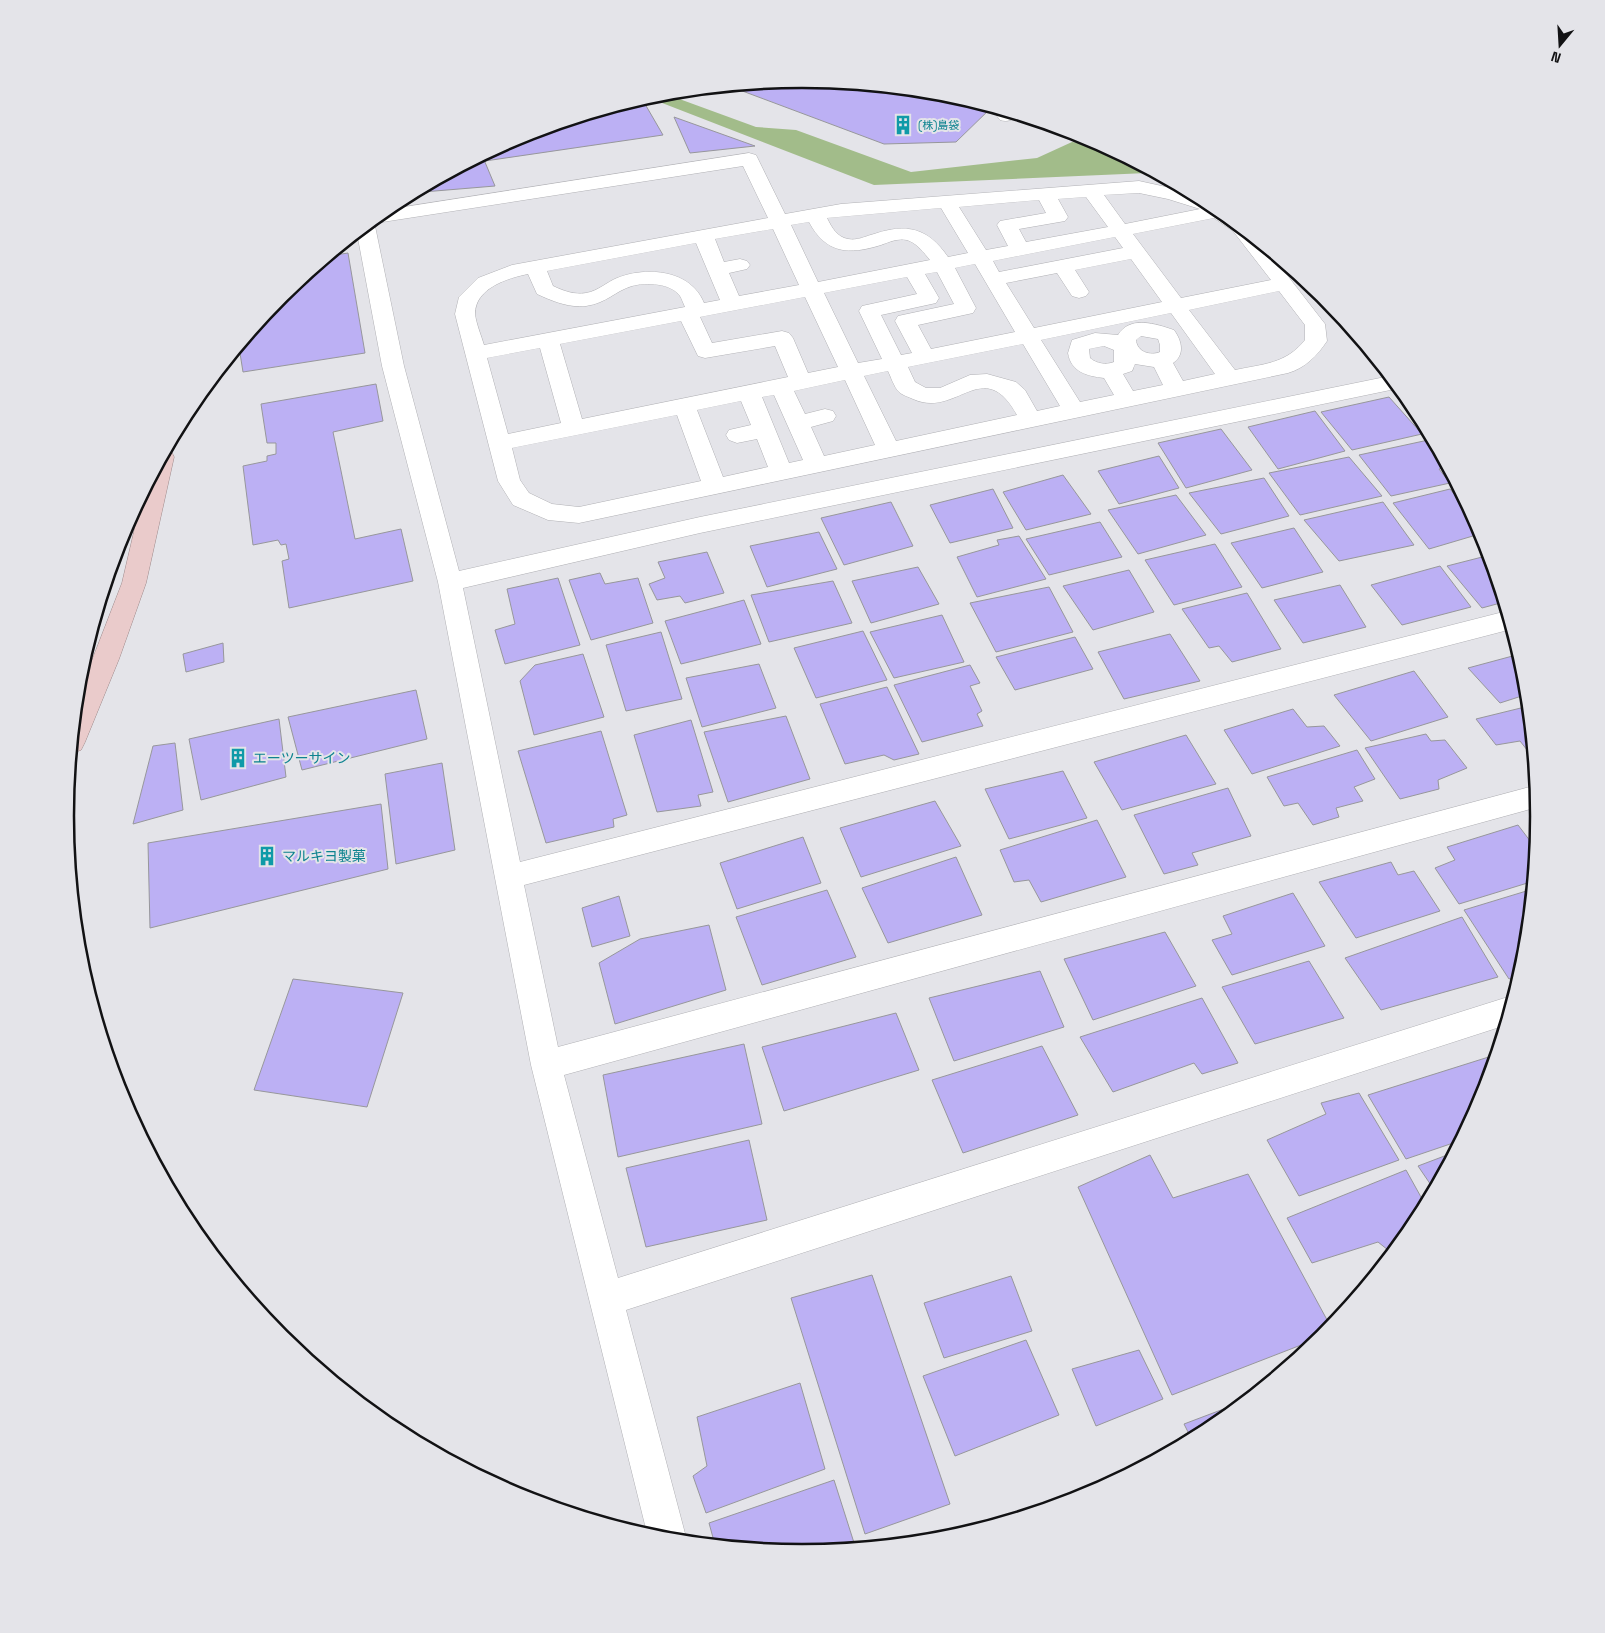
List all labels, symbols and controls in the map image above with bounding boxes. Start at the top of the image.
north arrow [1535,20,1585,70]
text: N [1549,47,1563,67]
building icon: (株)島袋 [892,114,914,136]
place label: (株)島袋 [918,118,959,132]
building icon: エーツーサイン [227,747,249,769]
place label: エーツーサイン [253,749,350,767]
building icon: マルキヨ製菓 [256,845,278,867]
place label: マルキヨ製菓 [282,847,366,865]

